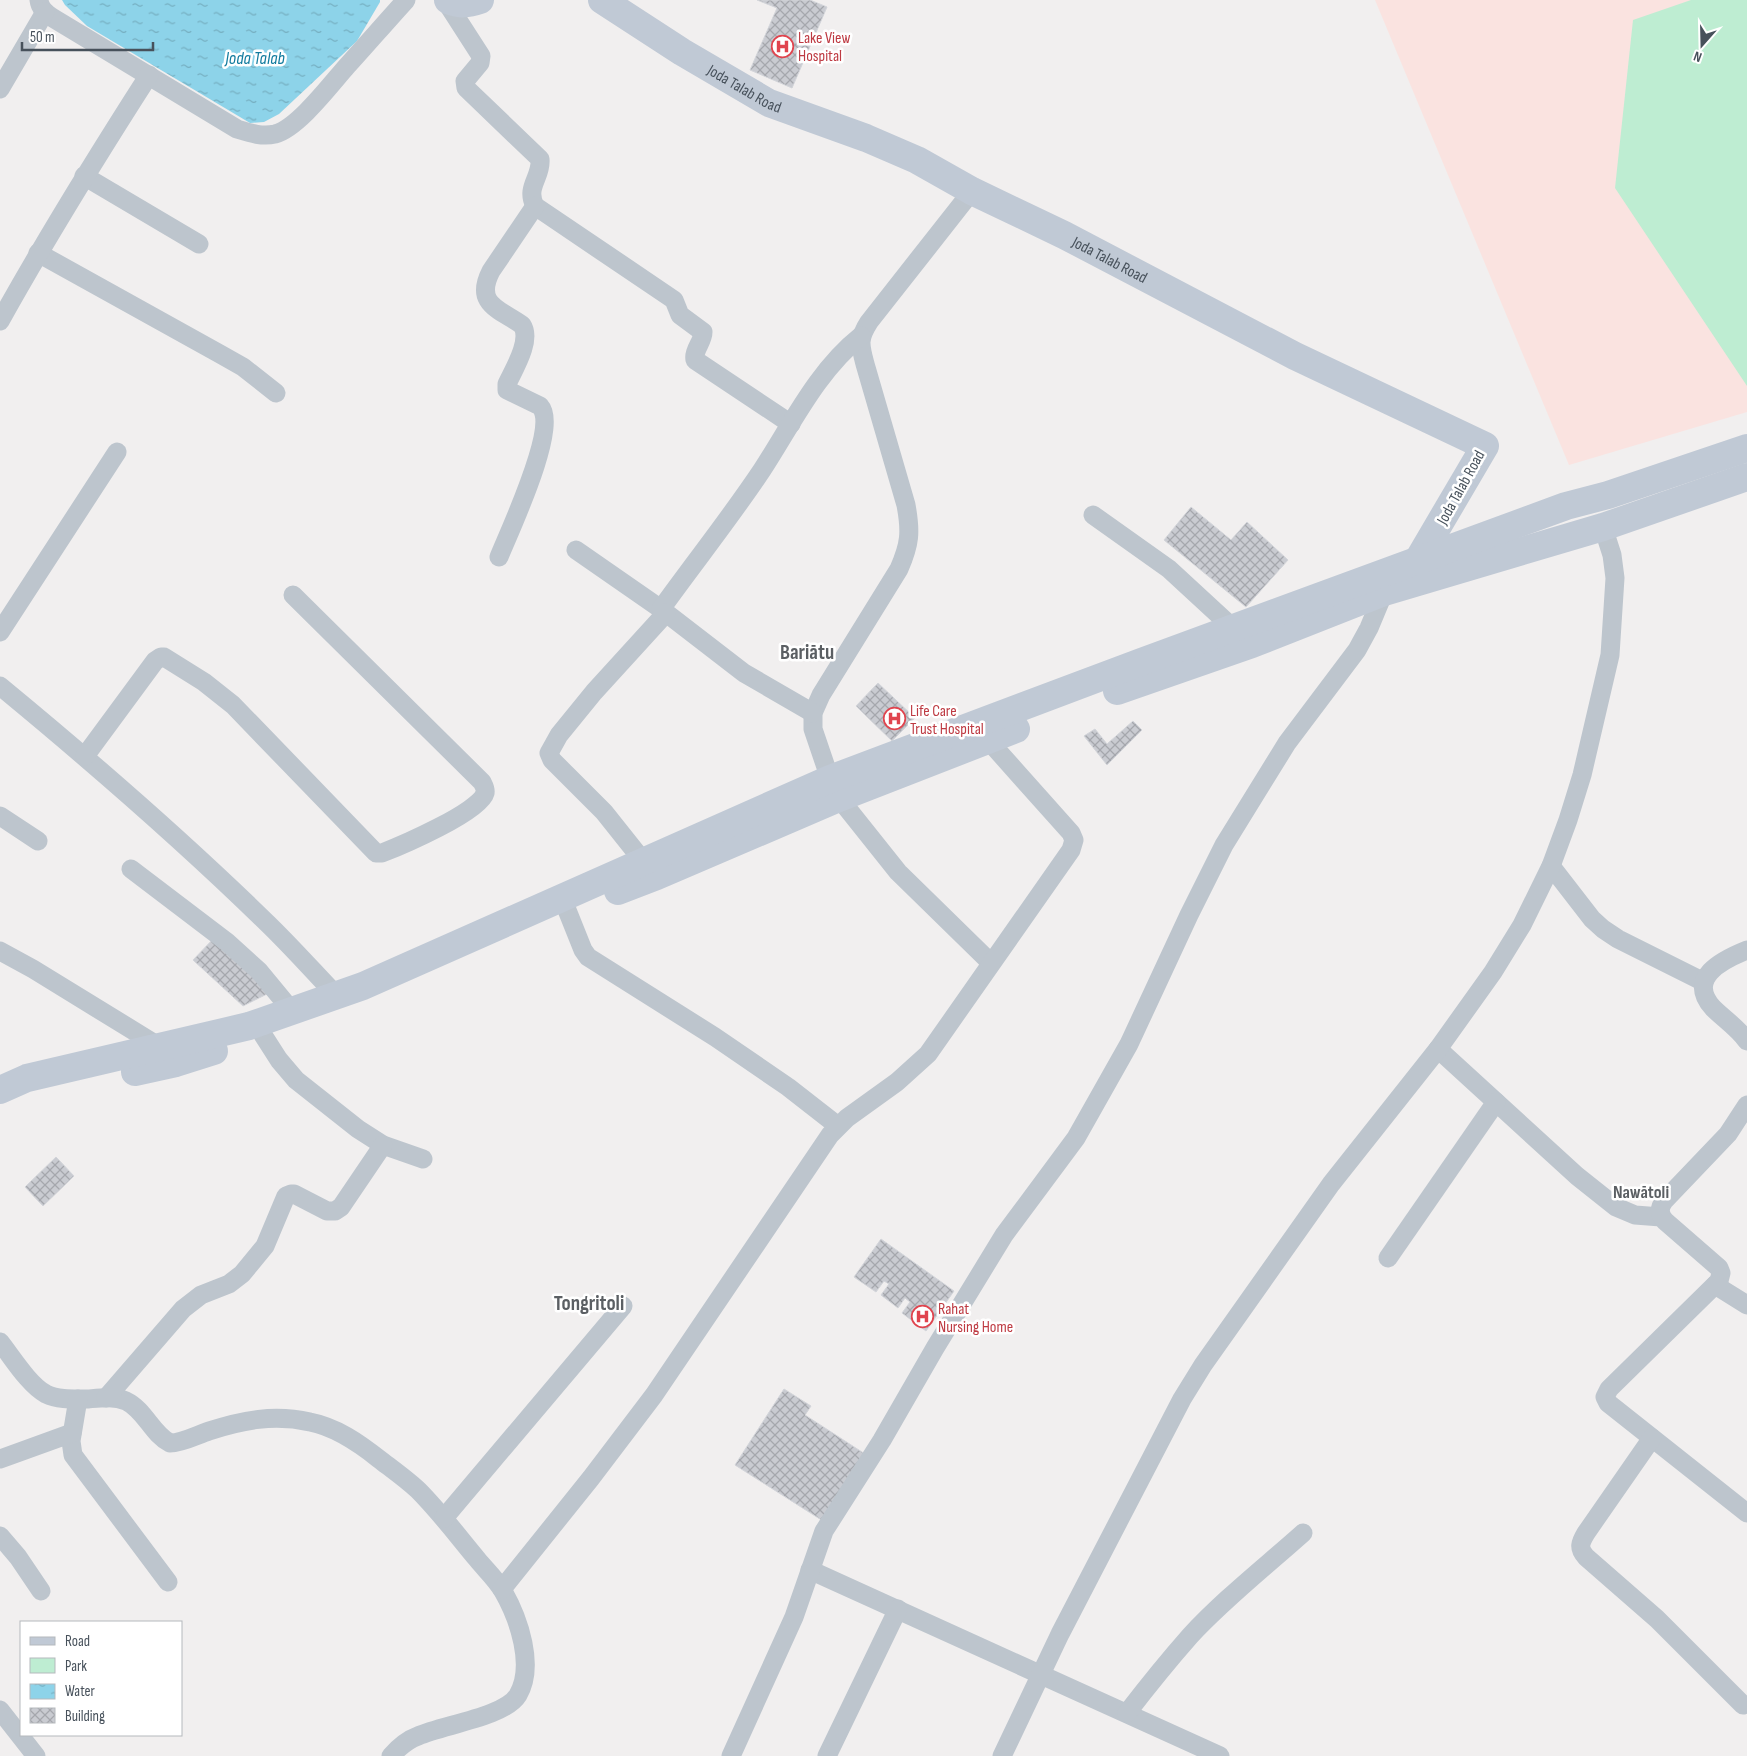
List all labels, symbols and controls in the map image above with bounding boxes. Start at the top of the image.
scale bar [22,20,154,52]
north arrow [1677,20,1727,70]
text: 50 m [30,28,55,47]
place label: Lake View Hospital [798,29,850,66]
hospital icon: Lake View Hospital [770,34,794,58]
text: N [1691,47,1704,66]
water label: Joda Talab [224,48,285,69]
street label: Joda Talab Road [703,61,784,118]
street label: Joda Talab Road [1068,233,1150,288]
street label: Joda Talab Road [1433,447,1489,529]
district label: Bariātu [780,640,834,665]
place label: Life Care Trust Hospital [910,702,984,739]
hospital icon: Life Care Trust Hospital [882,707,906,731]
district label: Nawātoli [1613,1182,1669,1203]
district label: Tongritoli [554,1291,624,1316]
place label: Rahat Nursing Home [938,1300,1013,1337]
hospital icon: Rahat Nursing Home [910,1305,934,1329]
legend [20,1621,182,1736]
text: Road [65,1632,90,1651]
text: Park [65,1657,87,1676]
text: Water [65,1682,96,1701]
text: Building [65,1707,105,1726]

